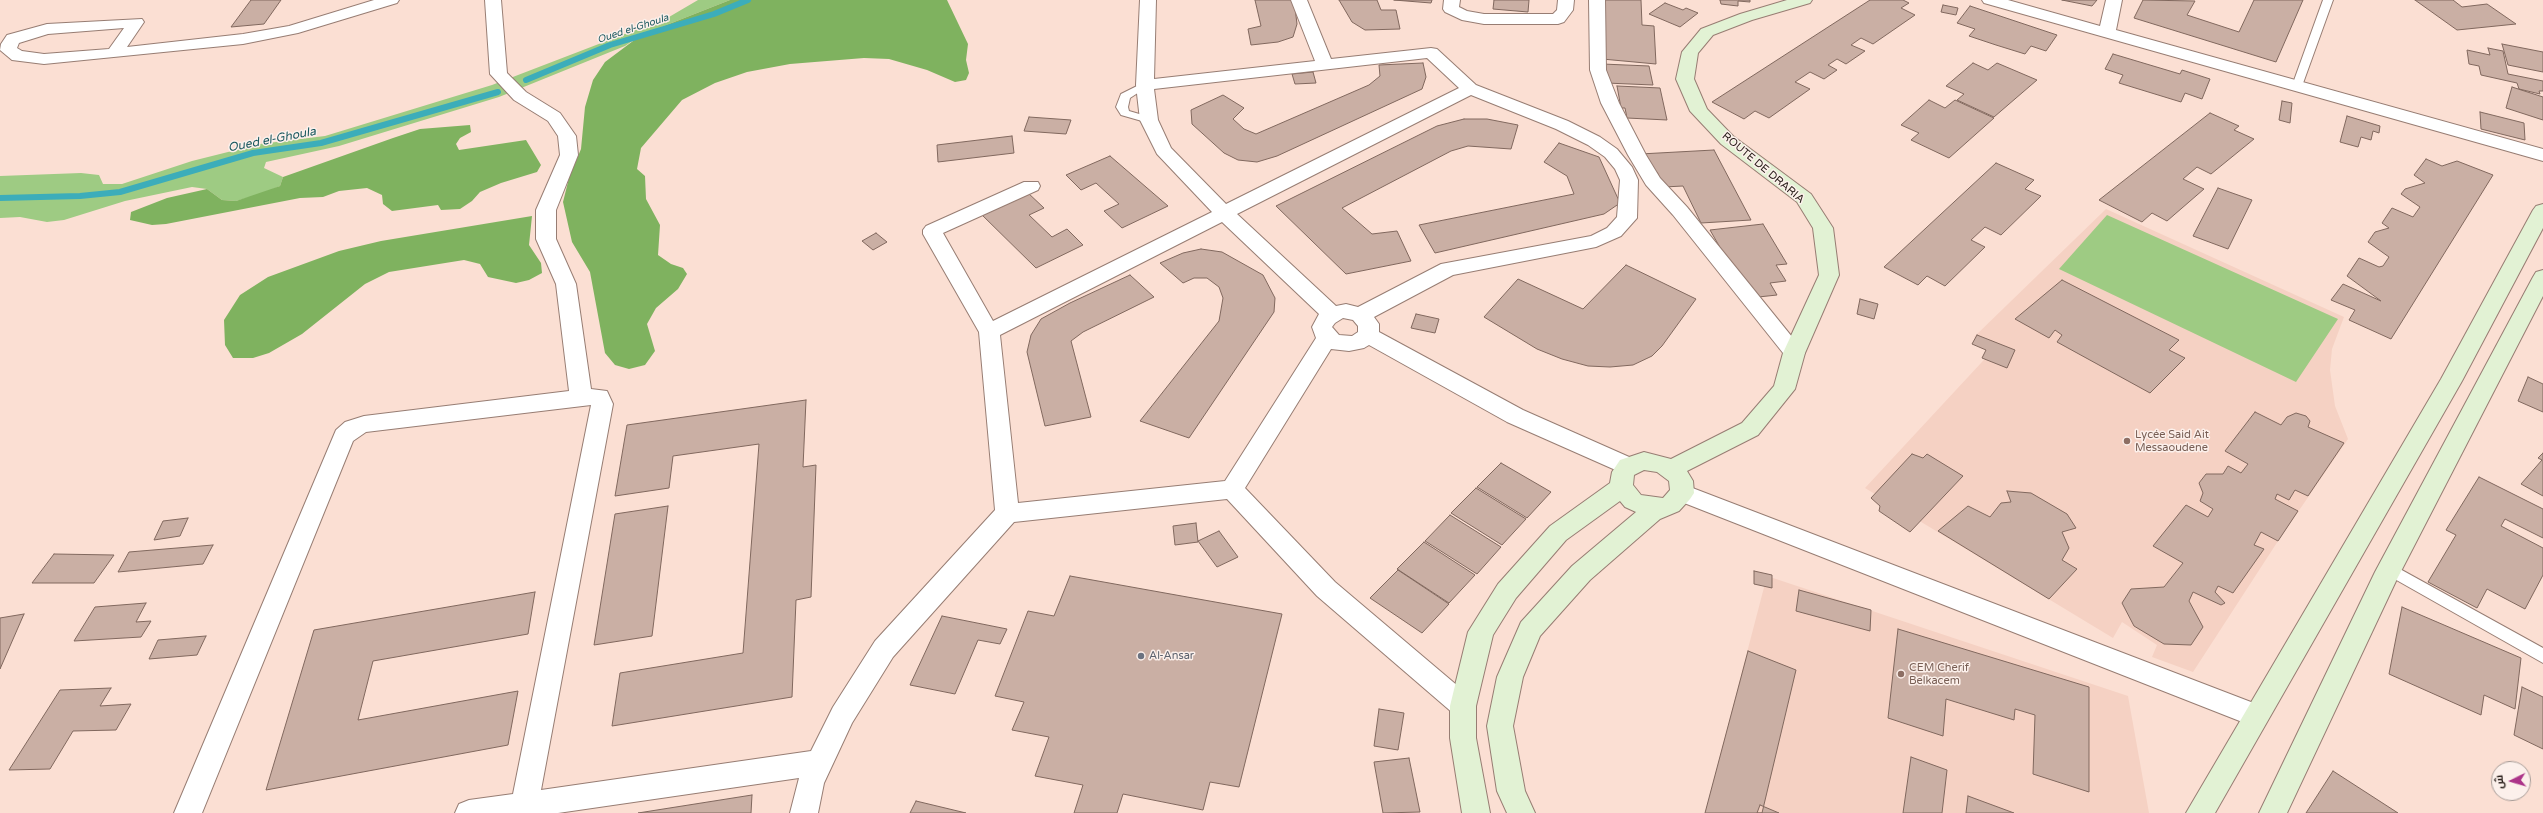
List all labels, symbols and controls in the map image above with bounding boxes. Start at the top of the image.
water label: Oued el-Ghoula [596,12,670,46]
water label: Oued el-Ghoula [227,124,317,156]
street label: ROUTE DE DRARIA [1719,130,1807,206]
place label: Lycée Said Ait Messaoudene [2135,428,2209,454]
marker: Lycée Said Ait Messaoudene [2122,436,2132,446]
place label: Al-Ansar [1149,649,1194,663]
marker: Al-Ansar [1136,651,1146,661]
place label: CEM Cherif Belkacem [1909,661,1969,687]
marker: CEM Cherif Belkacem [1896,669,1906,679]
north arrow [2491,761,2531,801]
text: ش [2492,774,2507,790]

